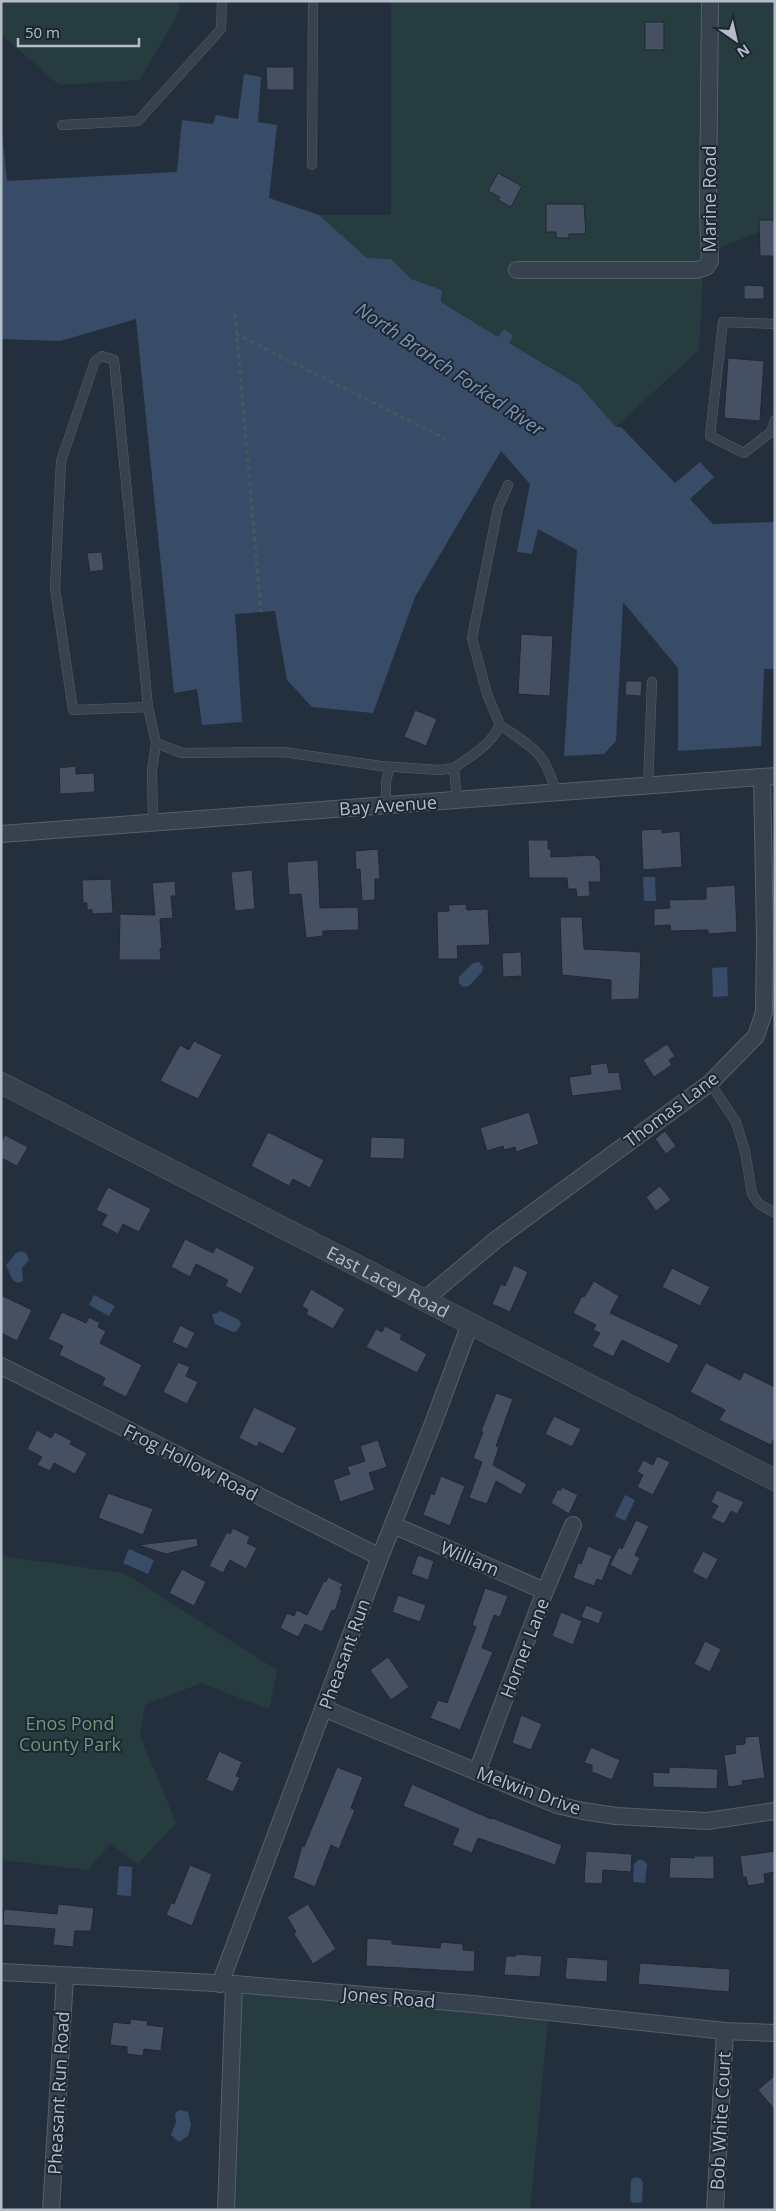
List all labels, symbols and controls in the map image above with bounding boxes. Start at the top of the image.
scale bar [18,15,139,47]
north arrow [711,15,761,65]
text: 50 m [25,22,60,42]
text: N [734,40,754,62]
street label: Marine Road [697,146,721,252]
water label: North Branch Forked River [351,296,551,443]
street label: Bay Avenue [338,790,438,820]
street label: Thomas Lane [619,1066,723,1152]
street label: East Lacey Road [323,1240,453,1323]
street label: Frog Hollow Road [120,1418,262,1506]
street label: William [437,1535,503,1581]
street label: Pheasant Run [313,1595,375,1713]
street label: Horner Lane [494,1595,554,1701]
park label: Enos Pond County Park [19,1711,122,1756]
street label: Melwin Drive [474,1760,584,1820]
street label: Jones Road [340,1981,436,2013]
street label: Pheasant Run Road [42,2011,74,2175]
street label: Bob White Court [704,2051,736,2191]

